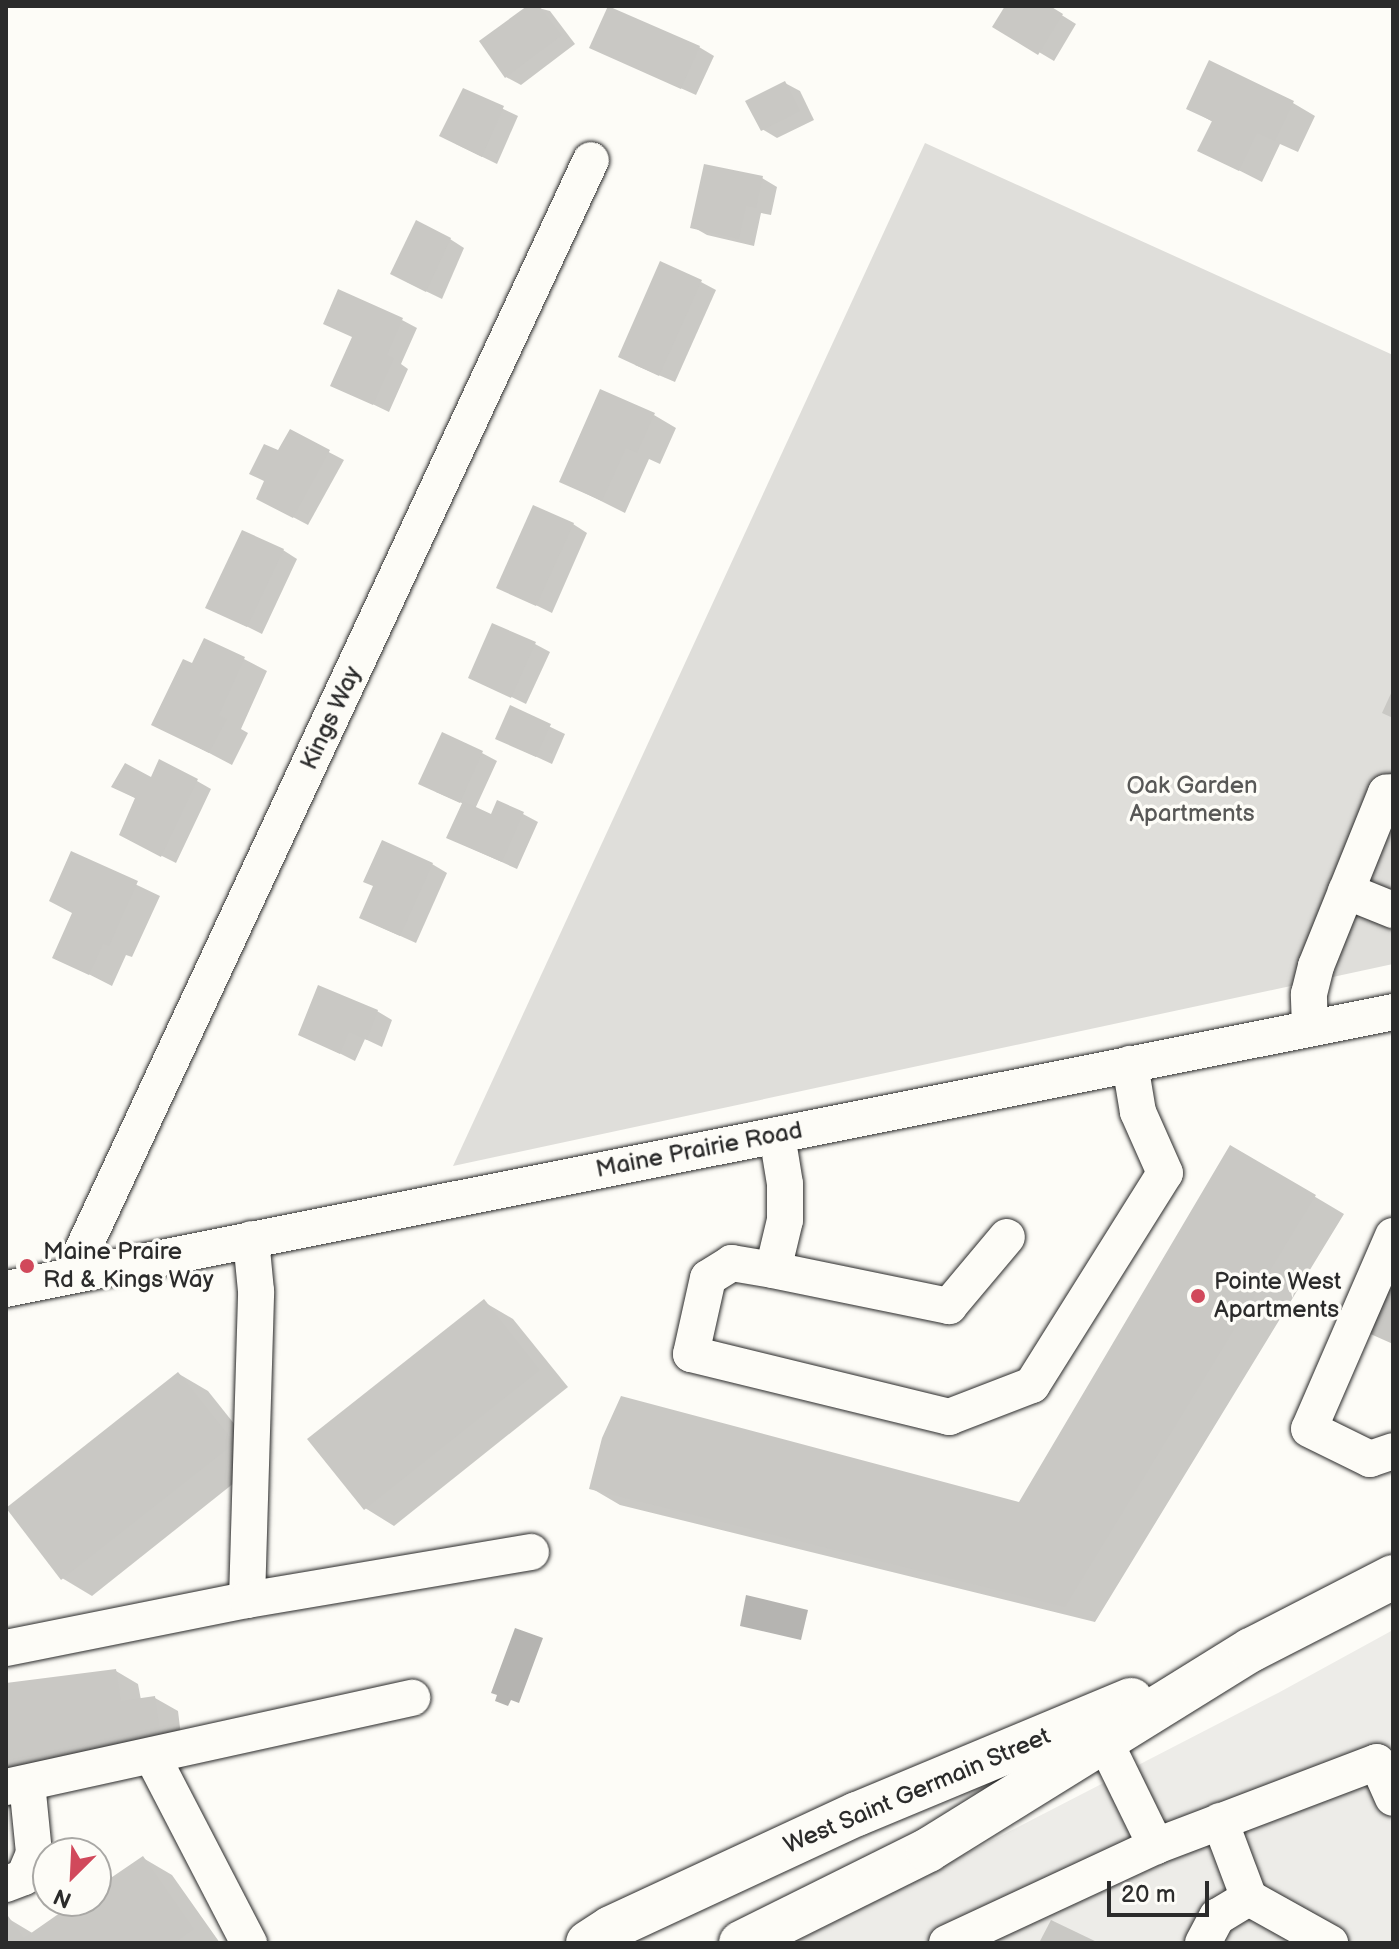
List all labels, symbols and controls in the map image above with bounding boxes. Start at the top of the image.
street label: Kings Way [294,661,368,775]
park label: Oak Garden Apartments [1126,772,1258,828]
street label: Maine Prairie Road [593,1116,805,1184]
place label: Maine Praire Rd & Kings Way [43,1238,214,1294]
marker: Maine Praire Rd & Kings Way [18,1257,36,1275]
place label: Pointe West Apartments [1214,1268,1342,1324]
marker: Pointe West Apartments [1189,1287,1207,1305]
street label: West Saint Germain Street [779,1722,1055,1860]
north arrow [32,1837,112,1917]
scale bar [1111,1865,1213,1915]
text: 20 m [1121,1880,1176,1909]
text: N [50,1882,76,1913]

